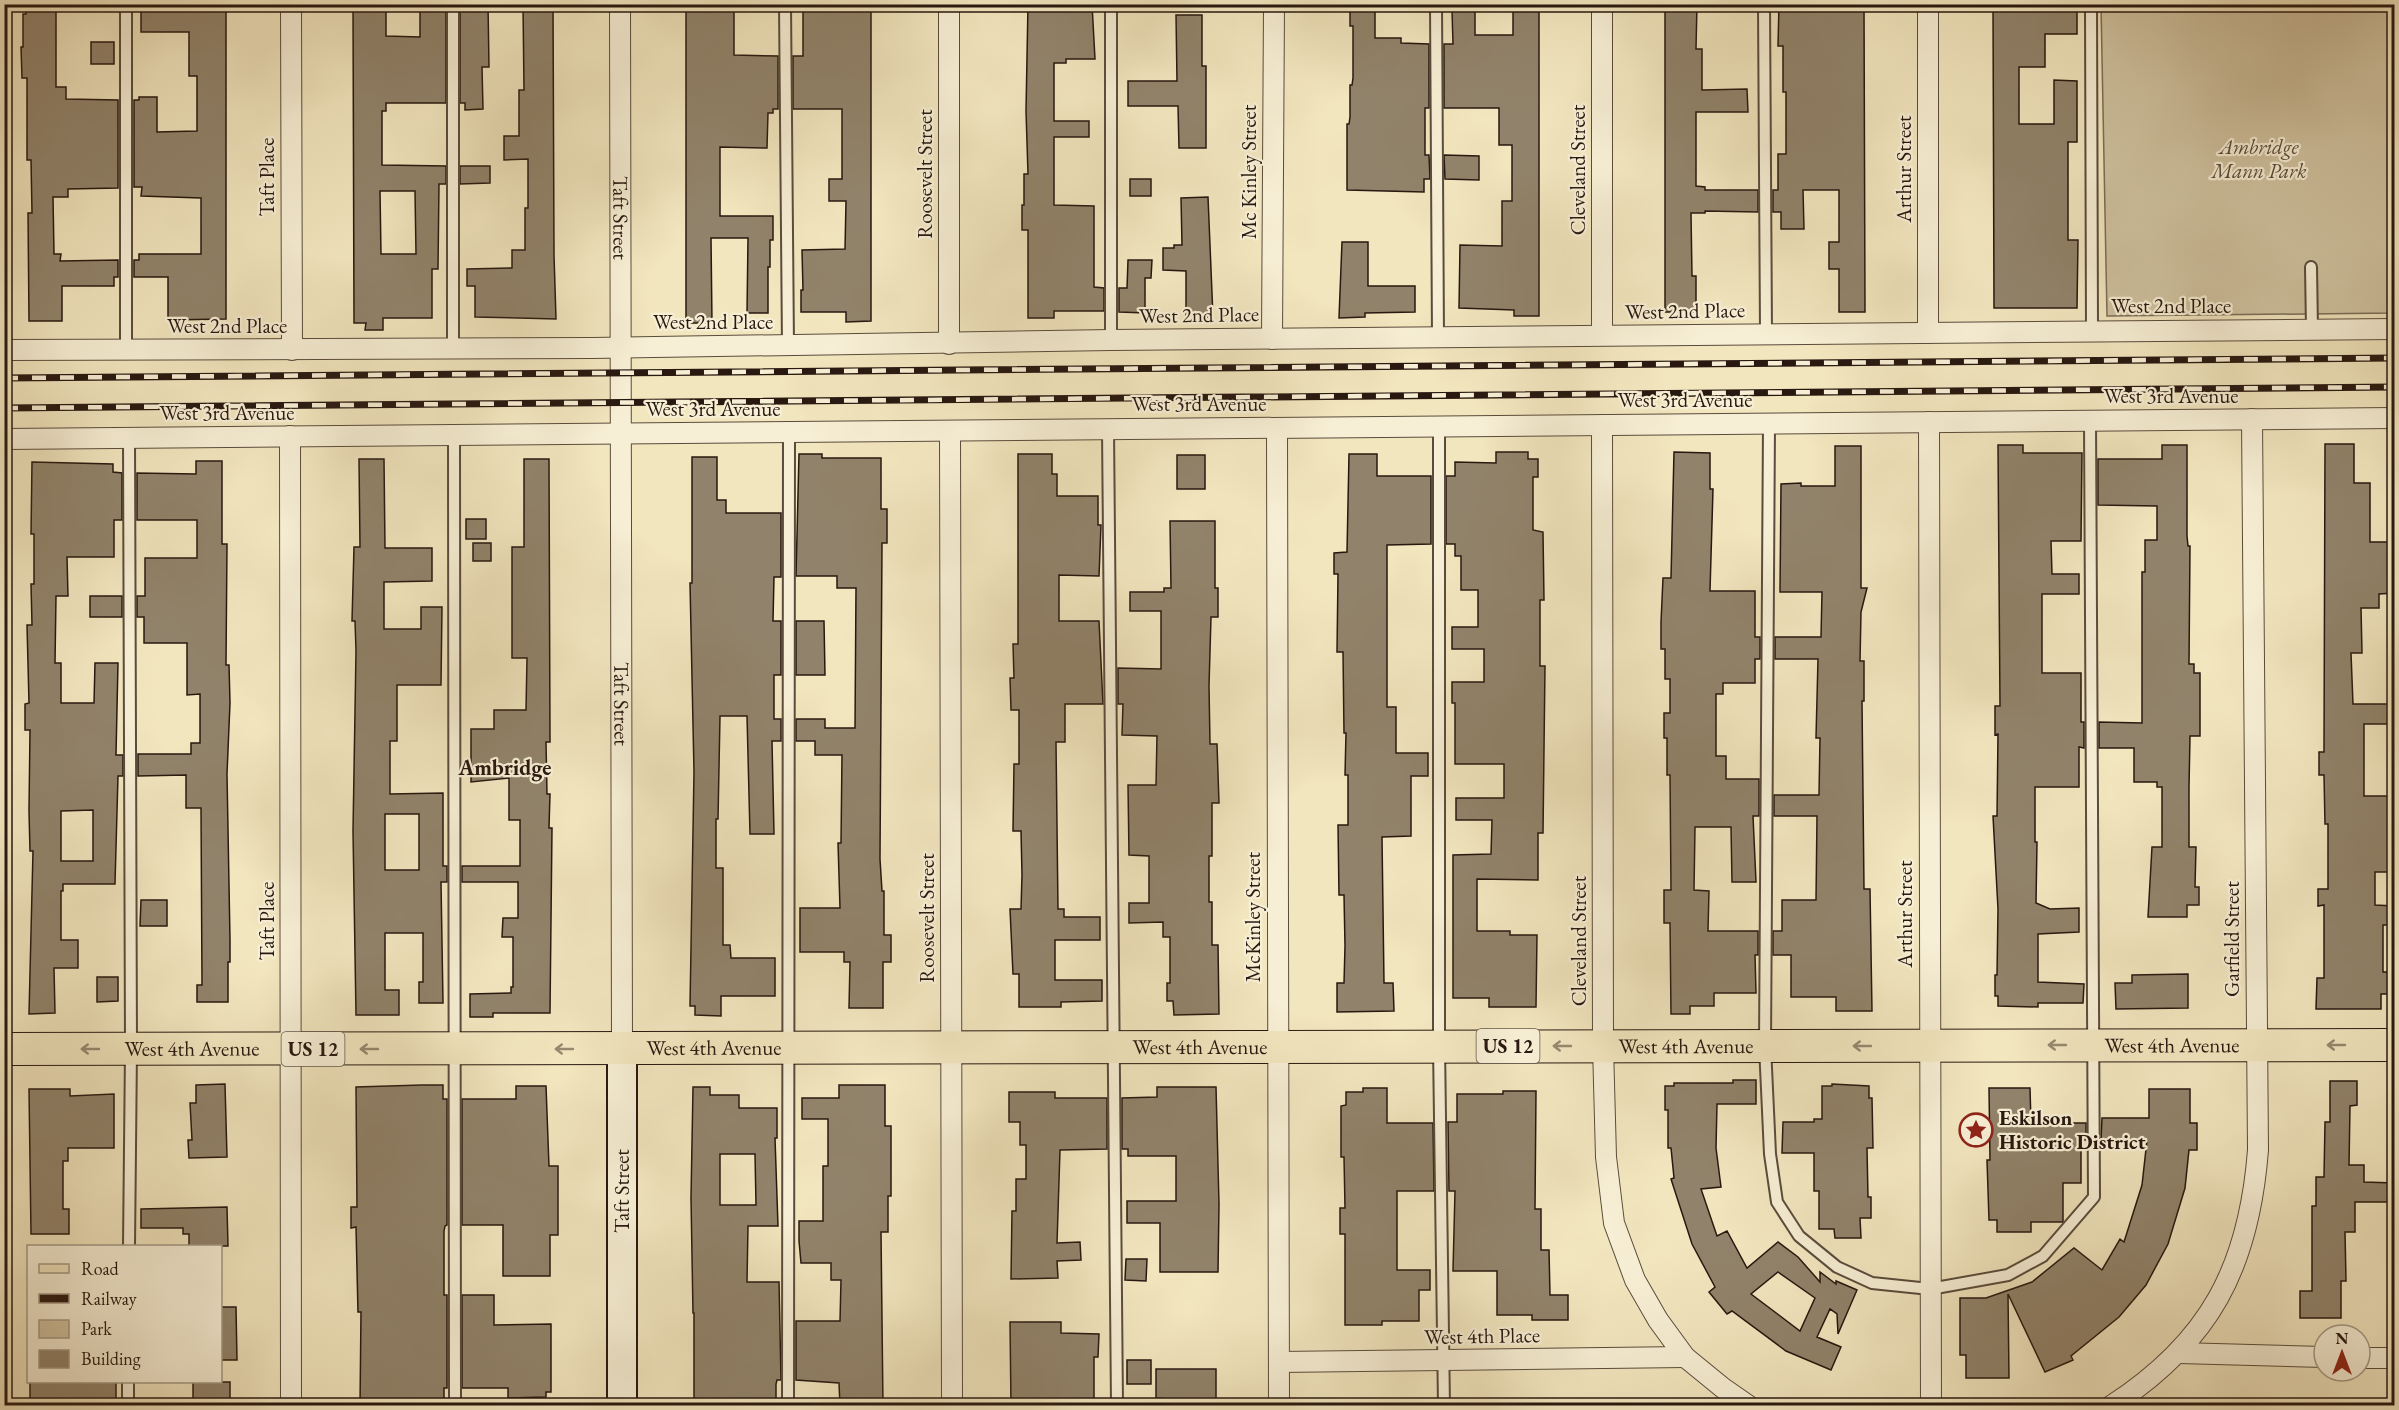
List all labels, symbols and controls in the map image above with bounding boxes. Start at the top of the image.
street label: Mc Kinley Street [1235,104,1262,239]
street label: Cleveland Street [1564,104,1591,235]
street label: Roosevelt Street [911,109,938,239]
street label: Arthur Street [1890,115,1917,224]
park label: Ambridge Mann Park [2210,133,2307,184]
street label: Taft Place [253,137,280,217]
street label: Taft Street [607,176,634,260]
street label: West 2nd Place [2111,292,2231,319]
street label: West 2nd Place [1625,296,1745,325]
street label: West 2nd Place [1139,300,1259,329]
street label: West 2nd Place [653,308,773,335]
street label: West 2nd Place [167,312,287,339]
street label: West 3rd Avenue [2103,382,2239,409]
street label: West 3rd Avenue [1617,386,1753,413]
street label: West 3rd Avenue [1131,390,1267,417]
street label: West 3rd Avenue [645,395,781,422]
street label: West 3rd Avenue [159,399,295,426]
street label: Taft Street [608,662,635,746]
district label: Ambridge [457,753,552,782]
street label: McKinley Street [1239,851,1266,982]
street label: Roosevelt Street [913,853,940,983]
street label: Arthur Street [1891,860,1918,969]
street label: Cleveland Street [1565,875,1592,1006]
street label: Taft Place [253,881,280,961]
street label: Garfield Street [2218,881,2245,997]
road number: US 12 [1476,1029,1540,1063]
street label: West 4th Avenue [2104,1031,2240,1058]
road number: US 12 [282,1032,344,1066]
street label: West 4th Avenue [1618,1032,1754,1059]
street label: West 4th Avenue [1132,1033,1268,1060]
street label: West 4th Avenue [646,1034,782,1061]
street label: West 4th Avenue [124,1035,260,1062]
one-way arrow [2048,1039,2068,1051]
one-way arrow [2327,1039,2347,1050]
one-way arrow [1553,1040,1573,1052]
one-way arrow [1853,1040,1873,1051]
one-way arrow [80,1043,100,1055]
one-way arrow [359,1043,379,1055]
one-way arrow [554,1043,574,1055]
place label: Eskilson Historic District [1999,1104,2146,1155]
place icon: Eskilson Historic District [1958,1112,1994,1148]
street label: Taft Street [608,1149,635,1233]
legend [27,1245,222,1383]
text: Road [81,1257,120,1280]
text: Railway [81,1287,137,1310]
text: Park [81,1317,112,1340]
street label: West 4th Place [1424,1321,1540,1350]
north arrow [2312,1323,2372,1383]
text: N [2336,1328,2349,1349]
text: Building [81,1347,141,1370]

